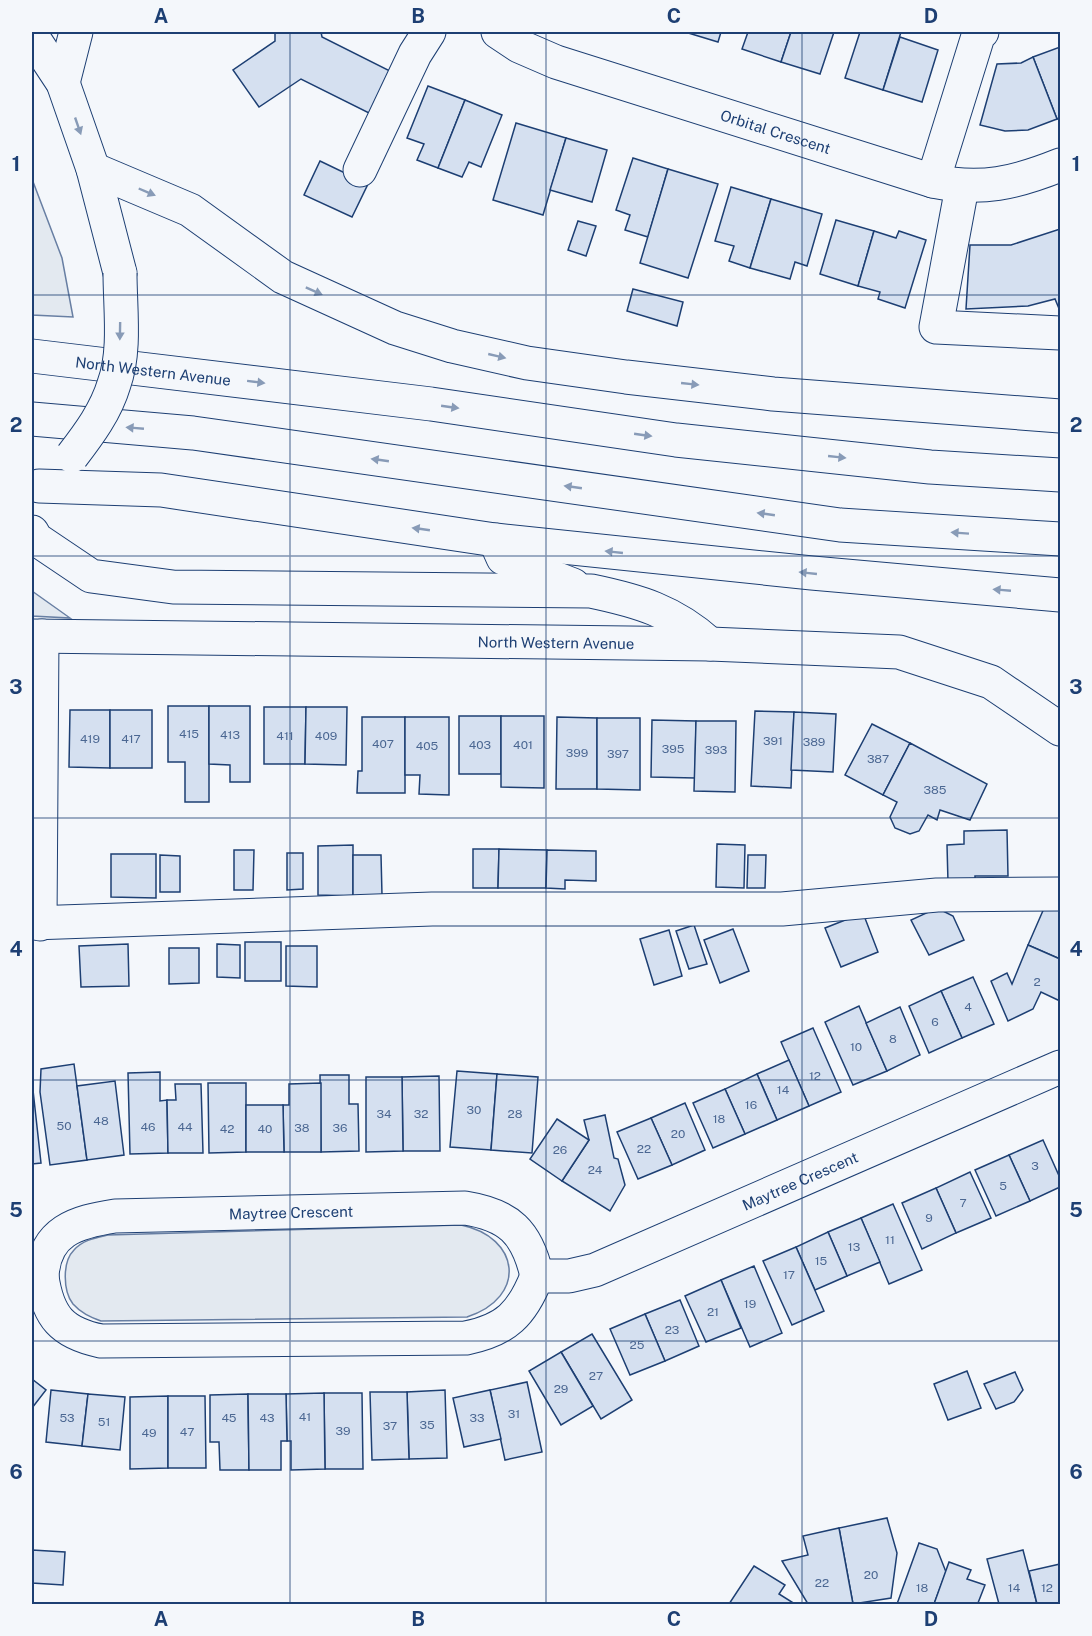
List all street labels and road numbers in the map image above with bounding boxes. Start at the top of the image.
street label: Orbital Crescent [719,106,833,157]
street label: North Western Avenue [74,353,232,388]
street label: North Western Avenue [478,633,634,652]
street label: Maytree Crescent [739,1148,860,1213]
street label: Maytree Crescent [229,1202,354,1222]

